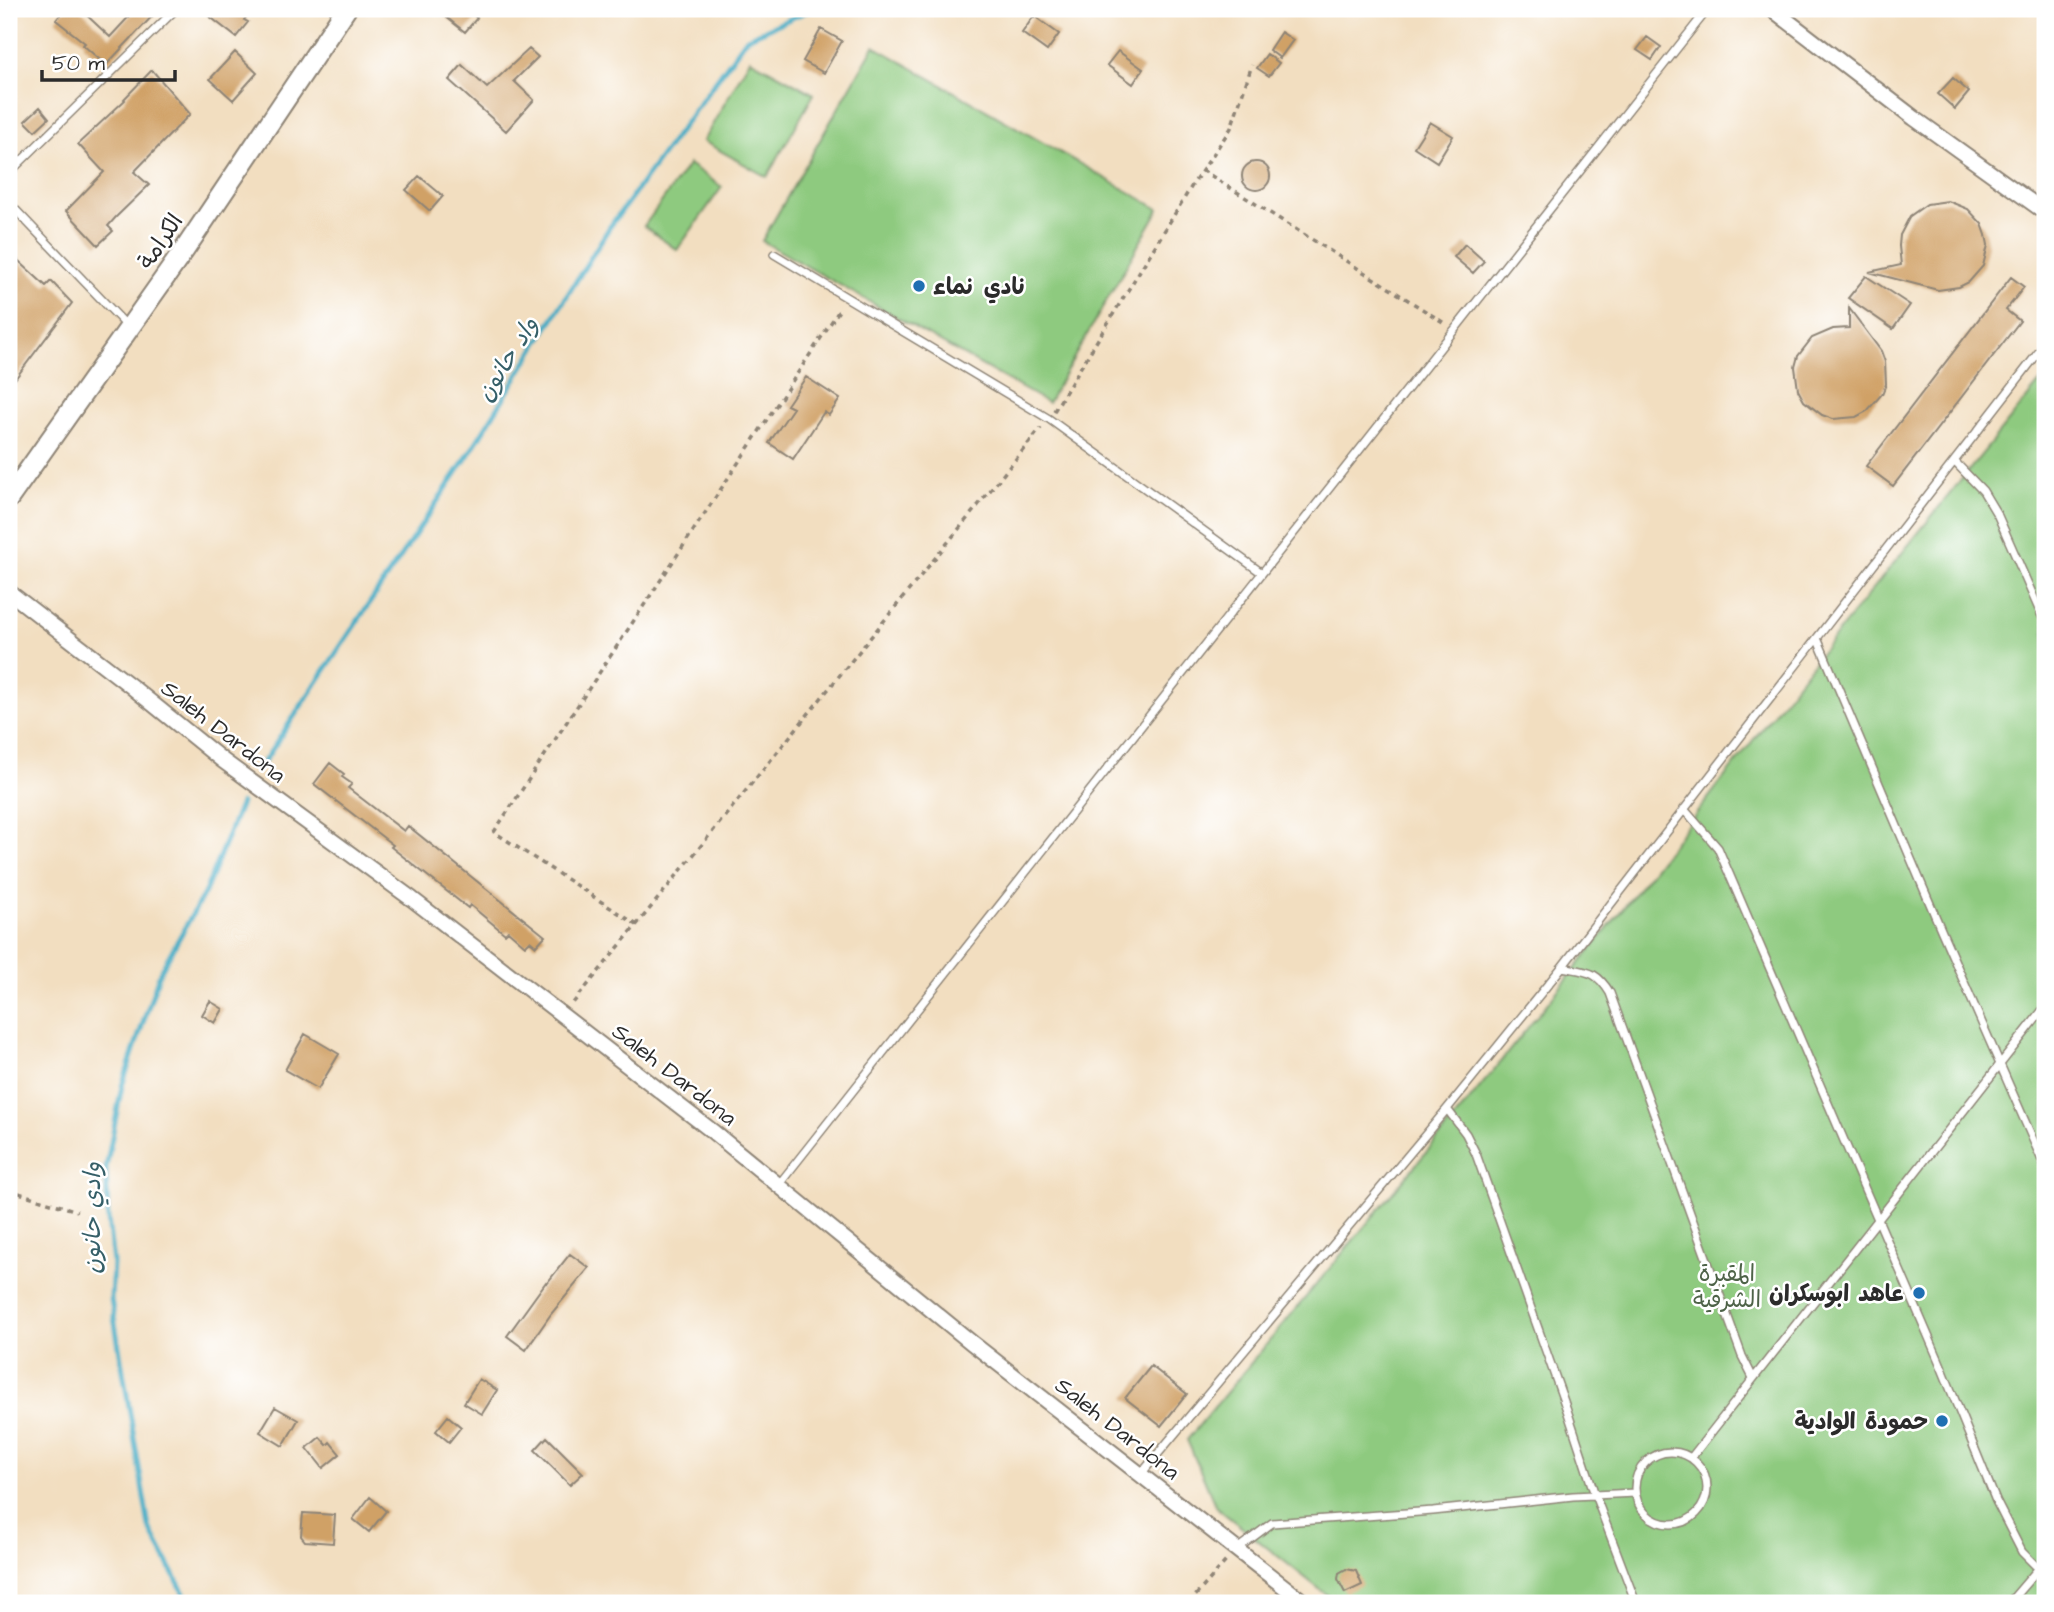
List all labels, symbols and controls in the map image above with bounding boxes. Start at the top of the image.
scale bar [42,38,175,82]
text: 50 m [52,49,106,78]
street label: الكرامة [130,207,191,276]
place label: نادي نماء [933,271,1025,304]
marker: نادي نماء [911,278,927,294]
water label: واد حانون [469,311,547,408]
street label: Saleh Dardona [154,673,293,791]
street label: Saleh Dardona [605,1016,744,1134]
water label: وادي حانون [76,1162,110,1274]
park label: المقبرة الشرقية [1693,1258,1761,1316]
place label: عاهد ابوسكران [1769,1278,1905,1310]
marker: عاهد ابوسكران [1911,1285,1927,1301]
street label: Saleh Dardona [1048,1370,1187,1488]
place label: حمودة الوادية [1794,1406,1928,1438]
marker: حمودة الوادية [1934,1413,1950,1429]

